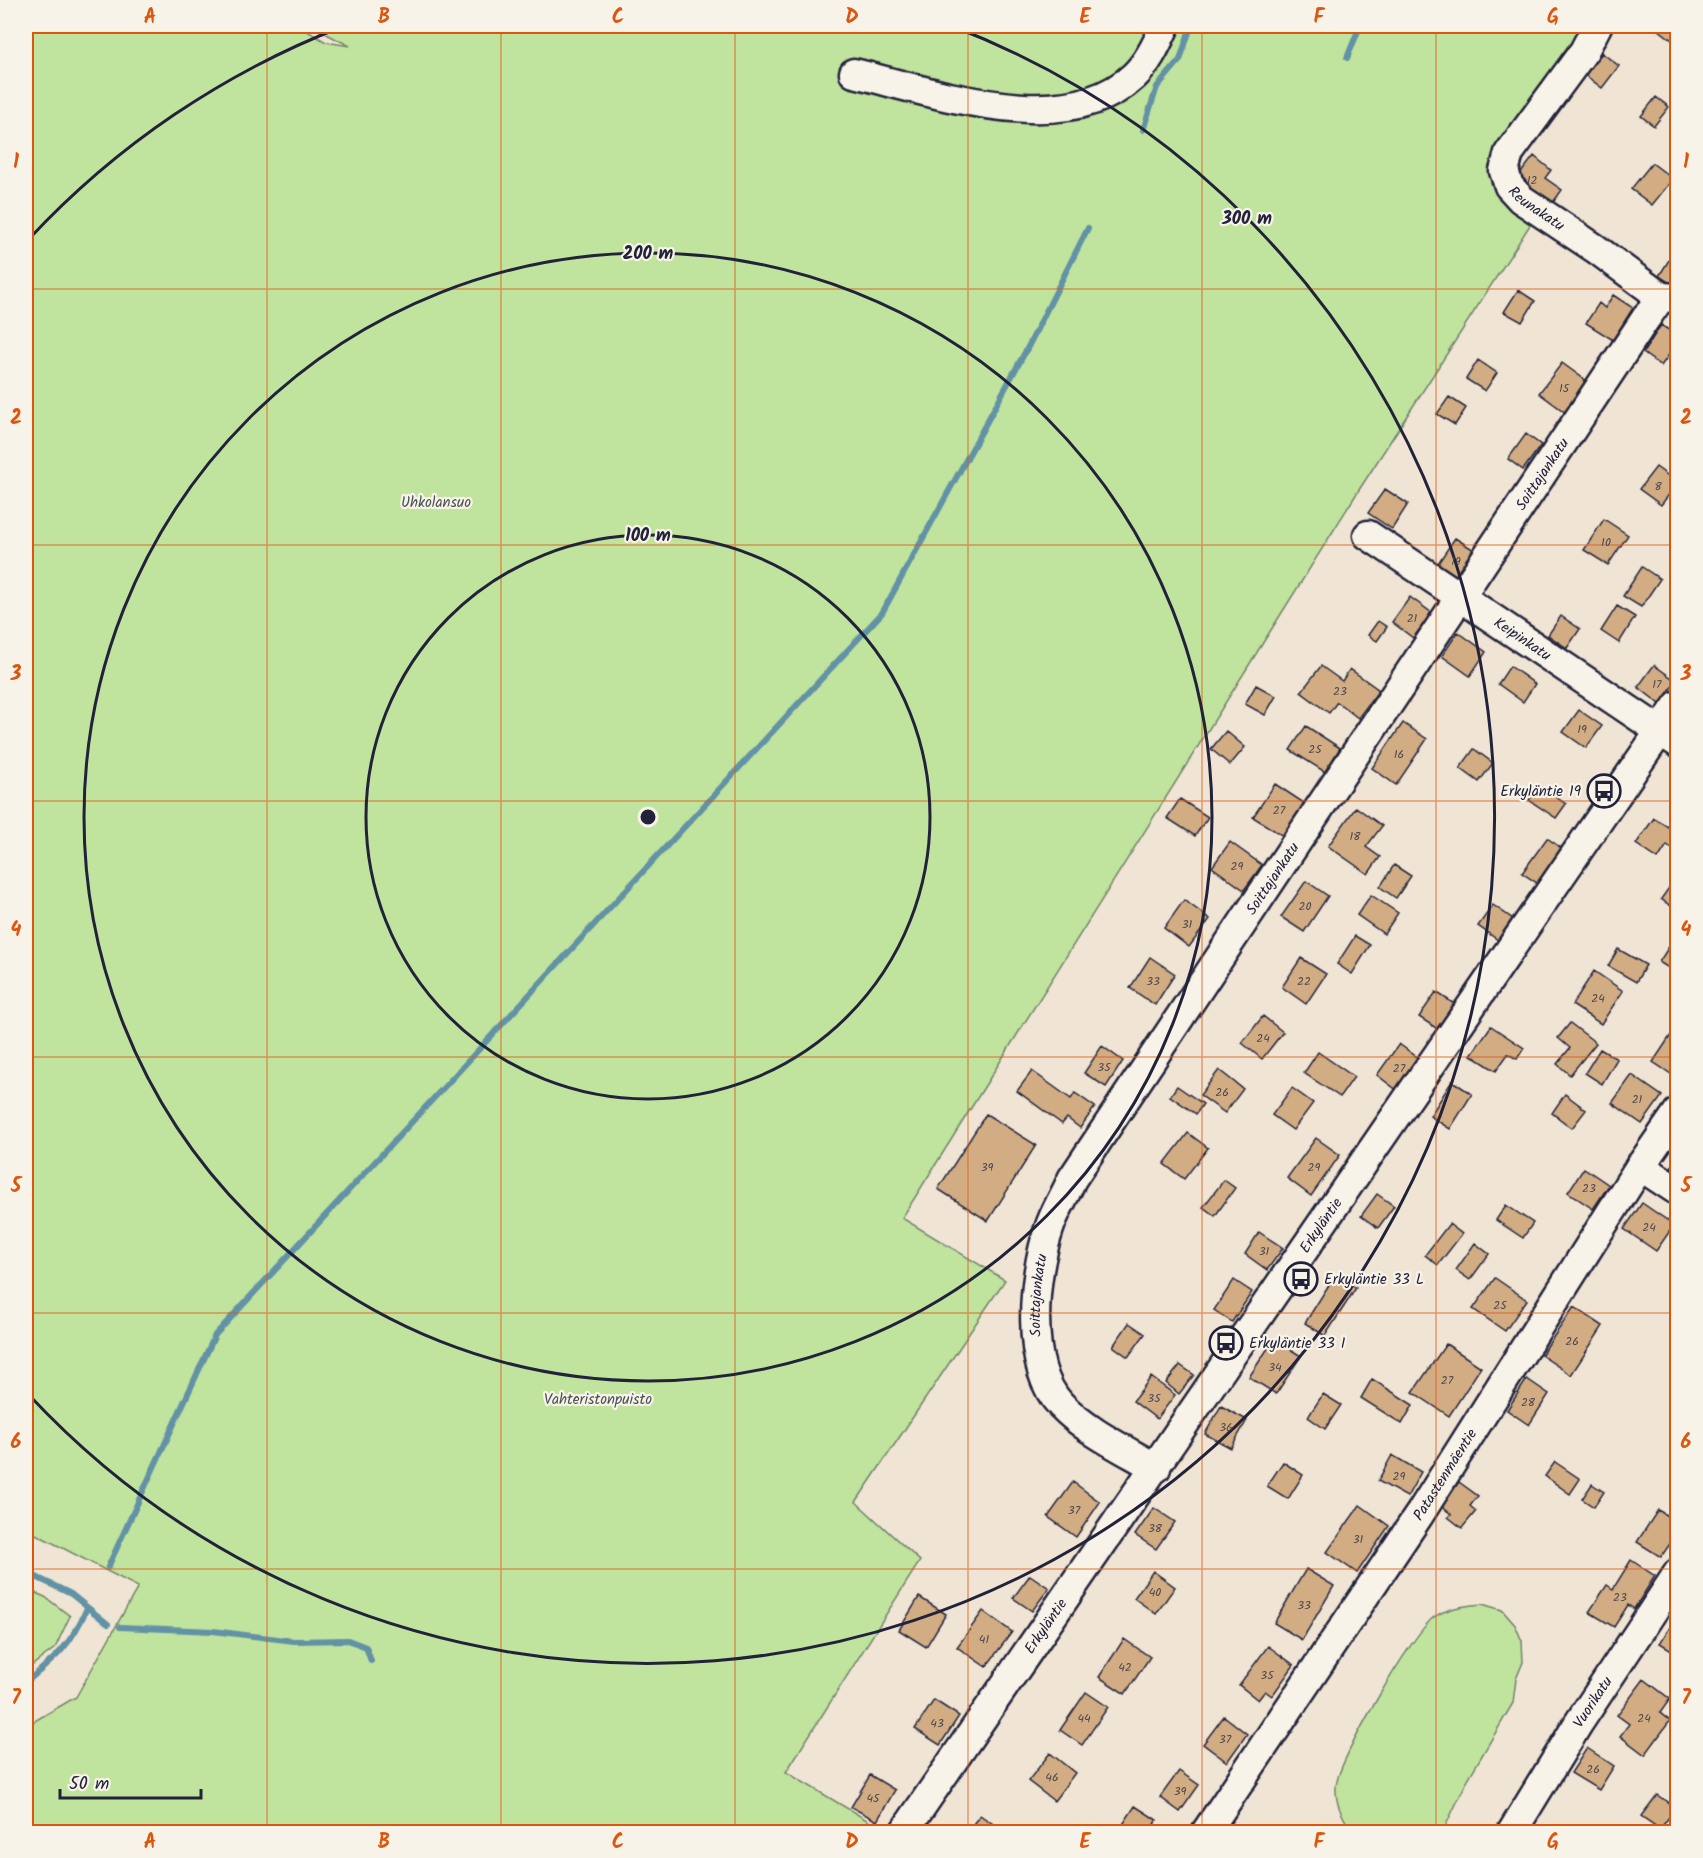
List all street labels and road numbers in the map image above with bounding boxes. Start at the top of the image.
street label: Reunakatu [1502,181,1569,238]
street label: Soittajankatu [1510,433,1576,516]
street label: Keipinkatu [1488,611,1556,668]
street label: Soittajankatu [1240,838,1306,920]
street label: Erkyläntie [1294,1193,1349,1259]
street label: Soittajankatu [1024,1252,1055,1337]
street label: Patastenmäentie [1407,1424,1484,1526]
street label: Erkyläntie [1019,1594,1074,1659]
street label: Vuorikatu [1568,1672,1619,1733]

